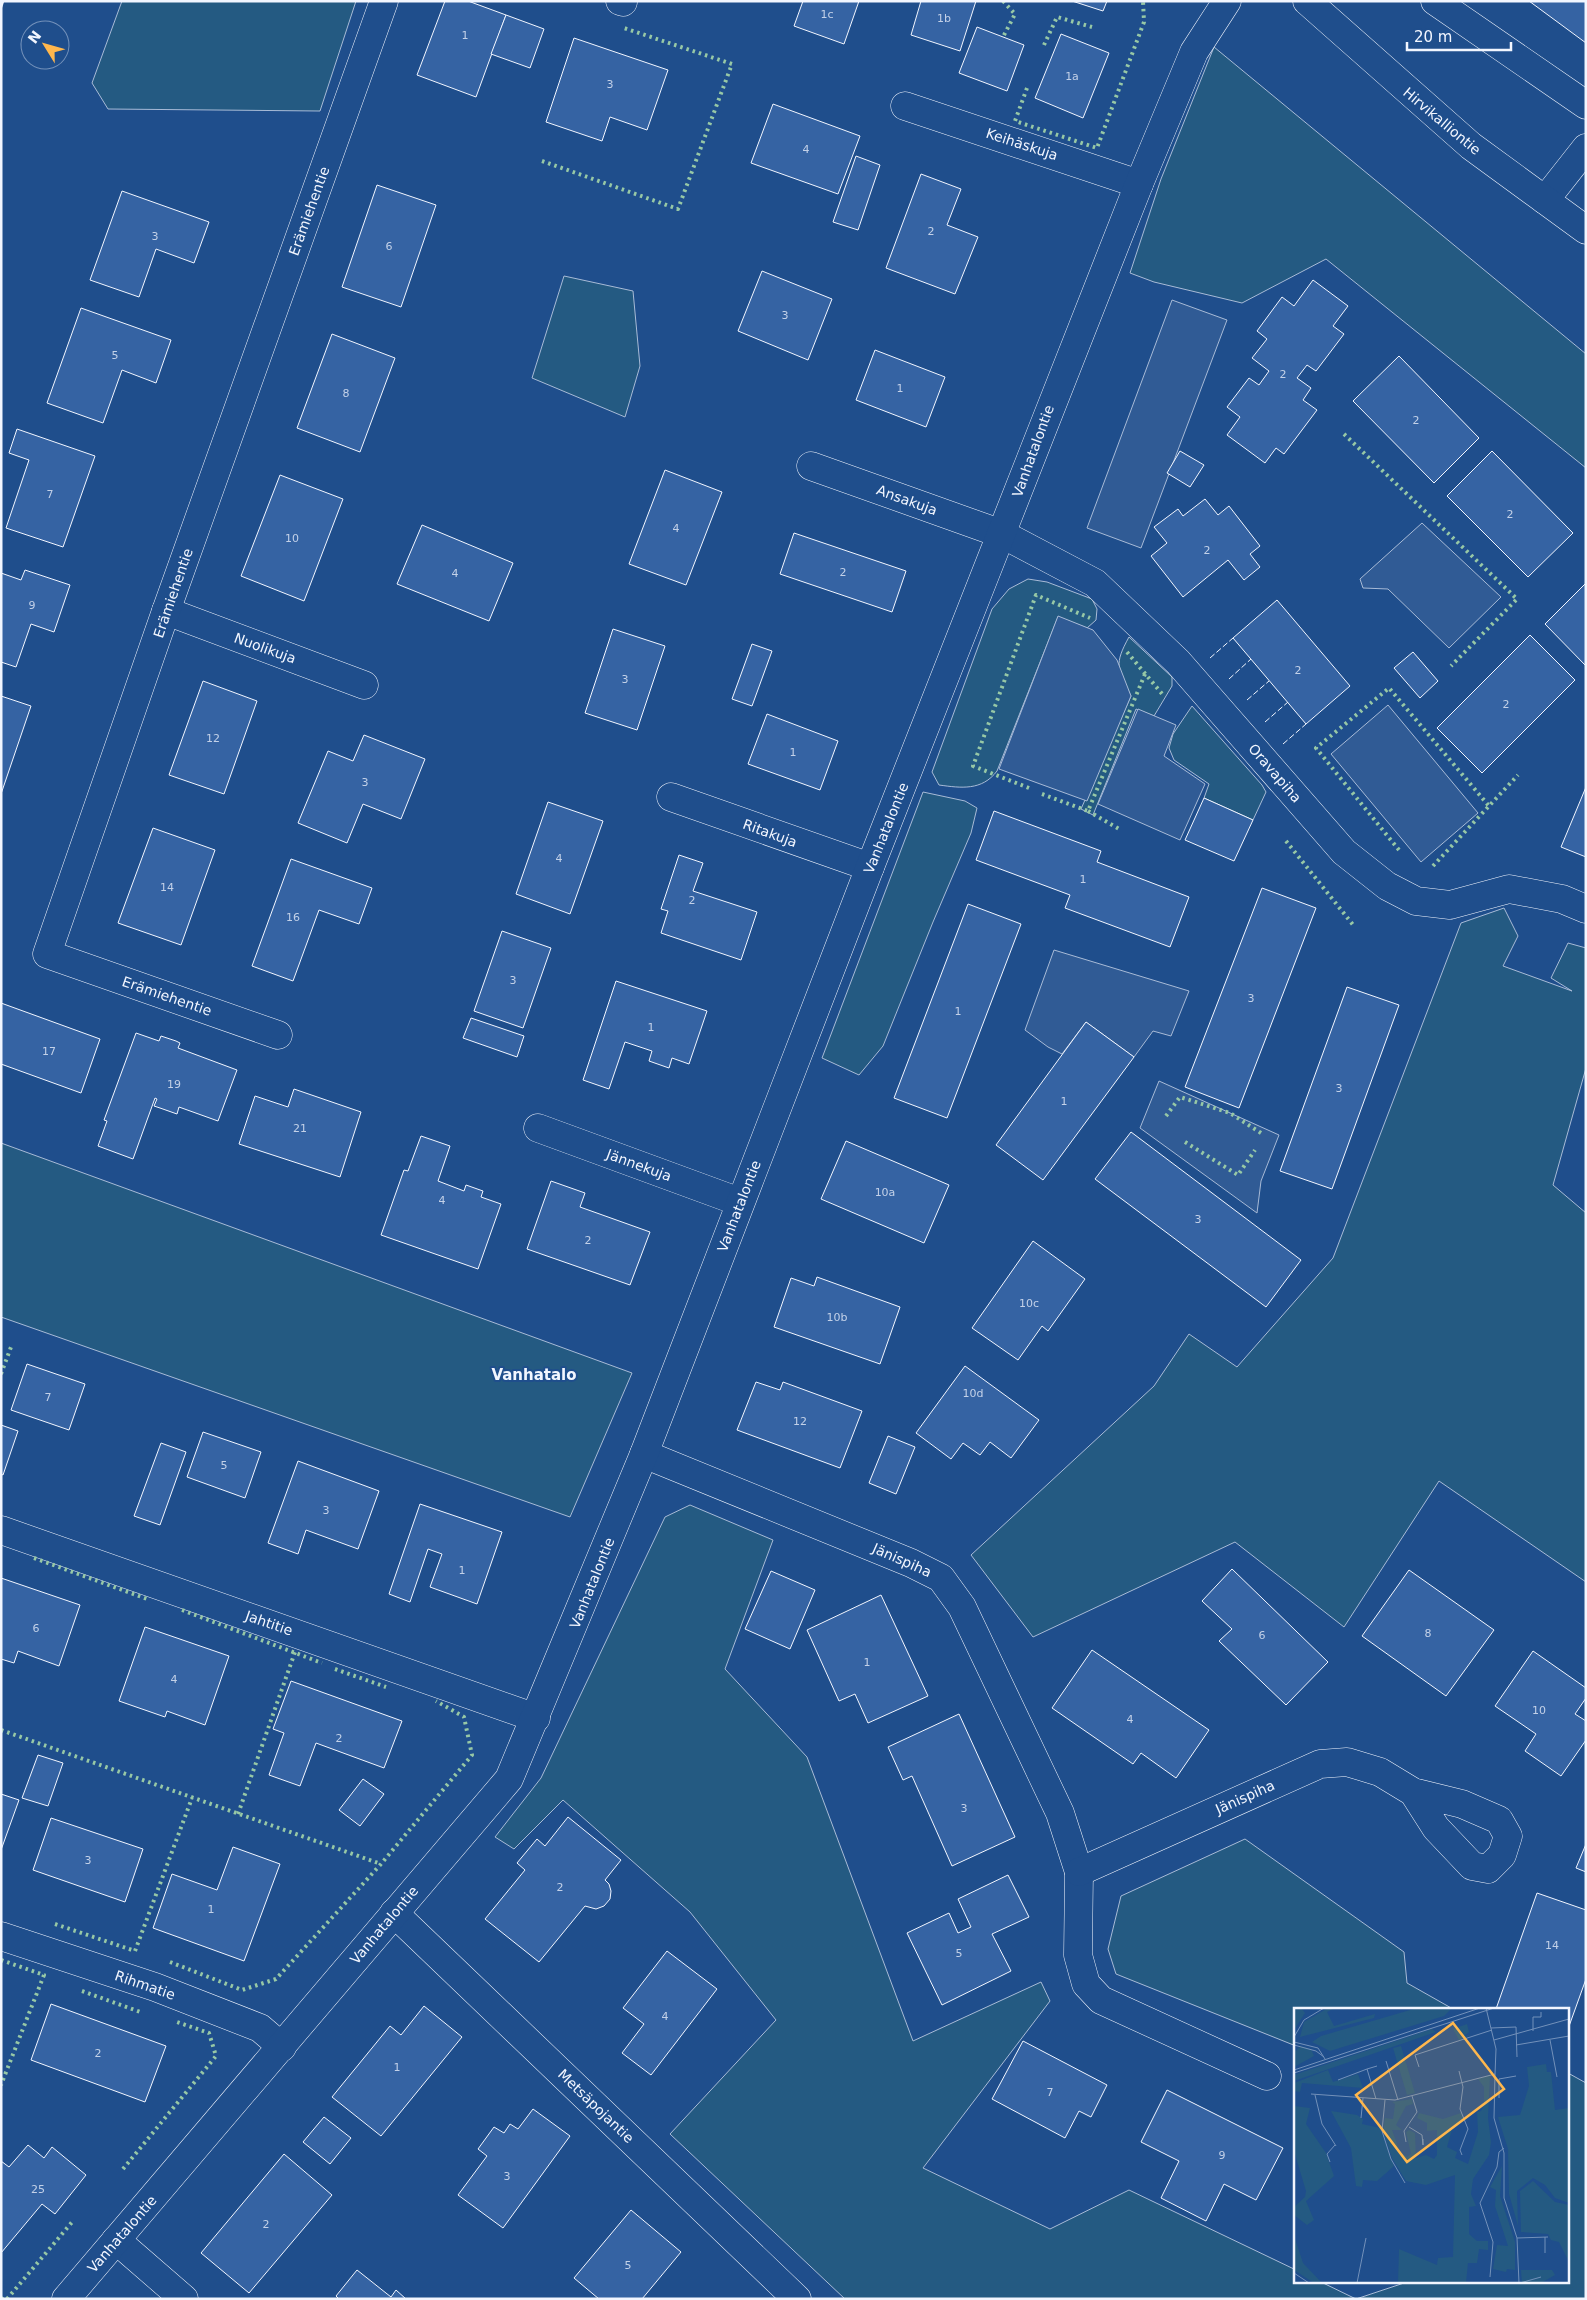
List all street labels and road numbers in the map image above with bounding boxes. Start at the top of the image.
street label: Hirvikalliontie [1400,84,1484,158]
street label: Keihäskuja [984,125,1060,163]
street label: Erämiehentie [285,164,333,258]
street label: Vanhatalontie [1009,403,1057,499]
street label: Ansakuja [875,482,939,518]
street label: Erämiehentie [150,546,196,640]
street label: Nuolikuja [232,629,298,667]
street label: Oravapiha [1245,740,1305,806]
street label: Vanhatalontie [860,780,912,876]
street label: Ritakuja [741,816,799,850]
street label: Erämiehentie [120,973,214,1019]
street label: Jännekuja [603,1145,674,1184]
street label: Vanhatalontie [714,1158,764,1254]
street label: Vanhatalontie [566,1535,618,1631]
street label: Jänispiha [869,1539,934,1580]
street label: Jahtitie [242,1607,295,1639]
street label: Jänispiha [1212,1777,1277,1818]
street label: Vanhatalontie [347,1883,421,1967]
street label: Rihmatie [113,1967,177,2003]
street label: Metsäpojantie [555,2066,637,2146]
street label: Vanhatalontie [84,2192,160,2276]

